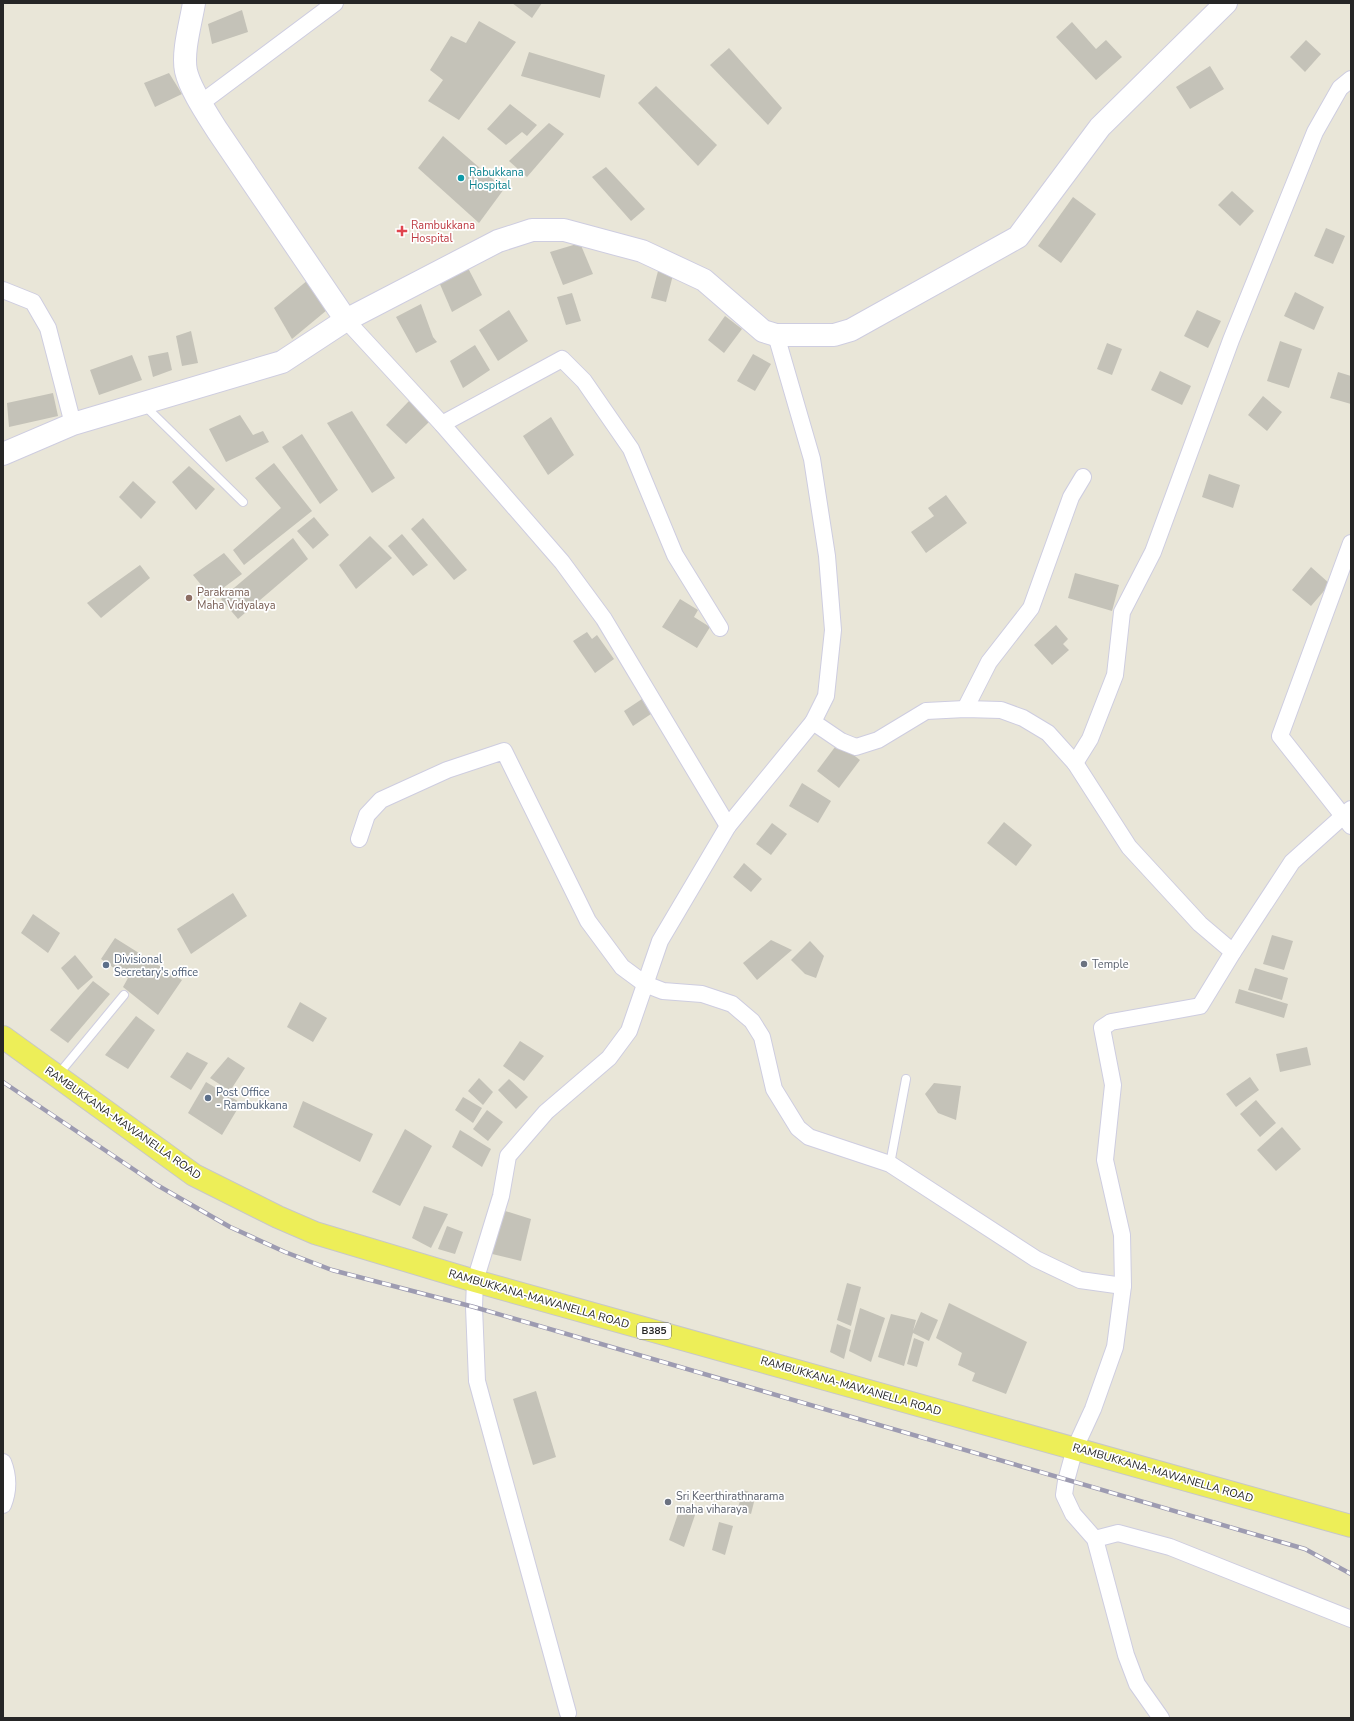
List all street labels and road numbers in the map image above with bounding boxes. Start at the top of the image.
street label: RAMBUKKANA-MAWANELLA ROAD [42,1063,204,1183]
street label: RAMBUKKANA-MAWANELLA ROAD [447,1266,631,1332]
road number: B385 [637,1323,671,1339]
street label: RAMBUKKANA-MAWANELLA ROAD [759,1353,943,1419]
street label: RAMBUKKANA-MAWANELLA ROAD [1071,1440,1255,1506]

